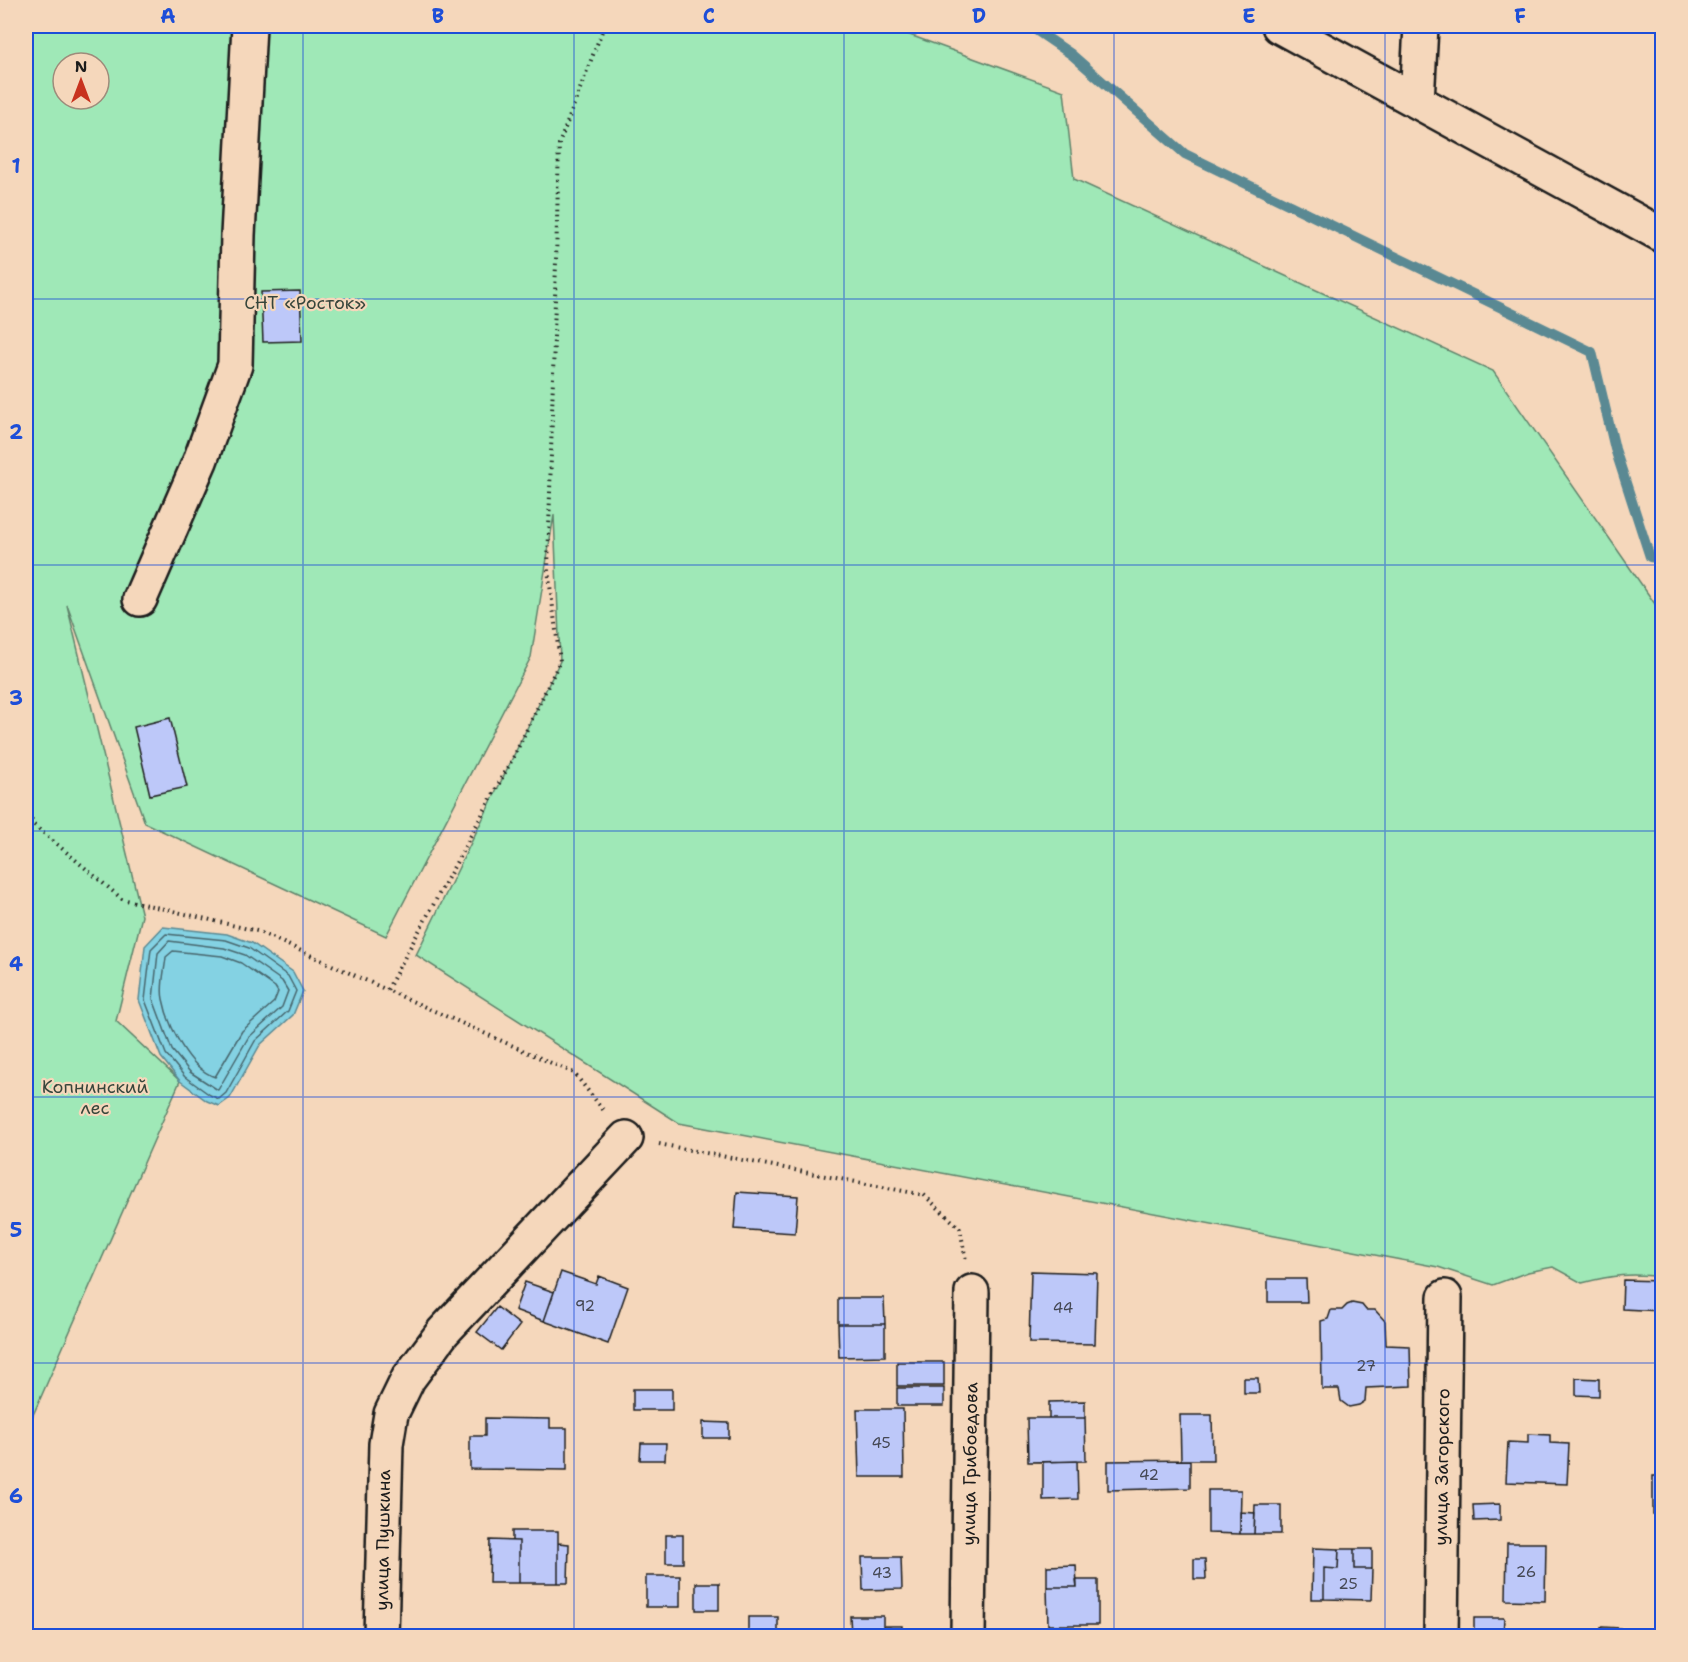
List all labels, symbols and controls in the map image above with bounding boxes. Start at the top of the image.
text: A [160,3,176,29]
text: B [432,3,444,29]
text: C [703,3,715,29]
text: D [972,3,986,29]
text: E [1242,3,1256,29]
text: F [1514,3,1526,29]
north arrow [51,51,111,111]
text: N [75,56,87,77]
text: 1 [11,153,21,179]
park label: СНТ «Росток» [244,291,366,315]
text: 2 [9,419,23,445]
text: 3 [9,685,23,711]
text: 4 [9,951,23,977]
park label: Копнинский лес [42,1075,148,1120]
text: 5 [10,1217,22,1243]
house number: 92 [575,1296,595,1316]
house number: 44 [1053,1298,1073,1318]
house number: 27 [1356,1356,1376,1376]
street label: улица Грибоедова [957,1382,983,1546]
street label: улица Загорского [1429,1388,1455,1546]
house number: 45 [871,1433,891,1453]
house number: 42 [1139,1465,1159,1485]
street label: улица Пушкина [370,1469,396,1611]
text: 6 [9,1483,23,1509]
house number: 26 [1516,1562,1536,1582]
house number: 43 [872,1563,892,1583]
house number: 25 [1338,1574,1358,1594]

